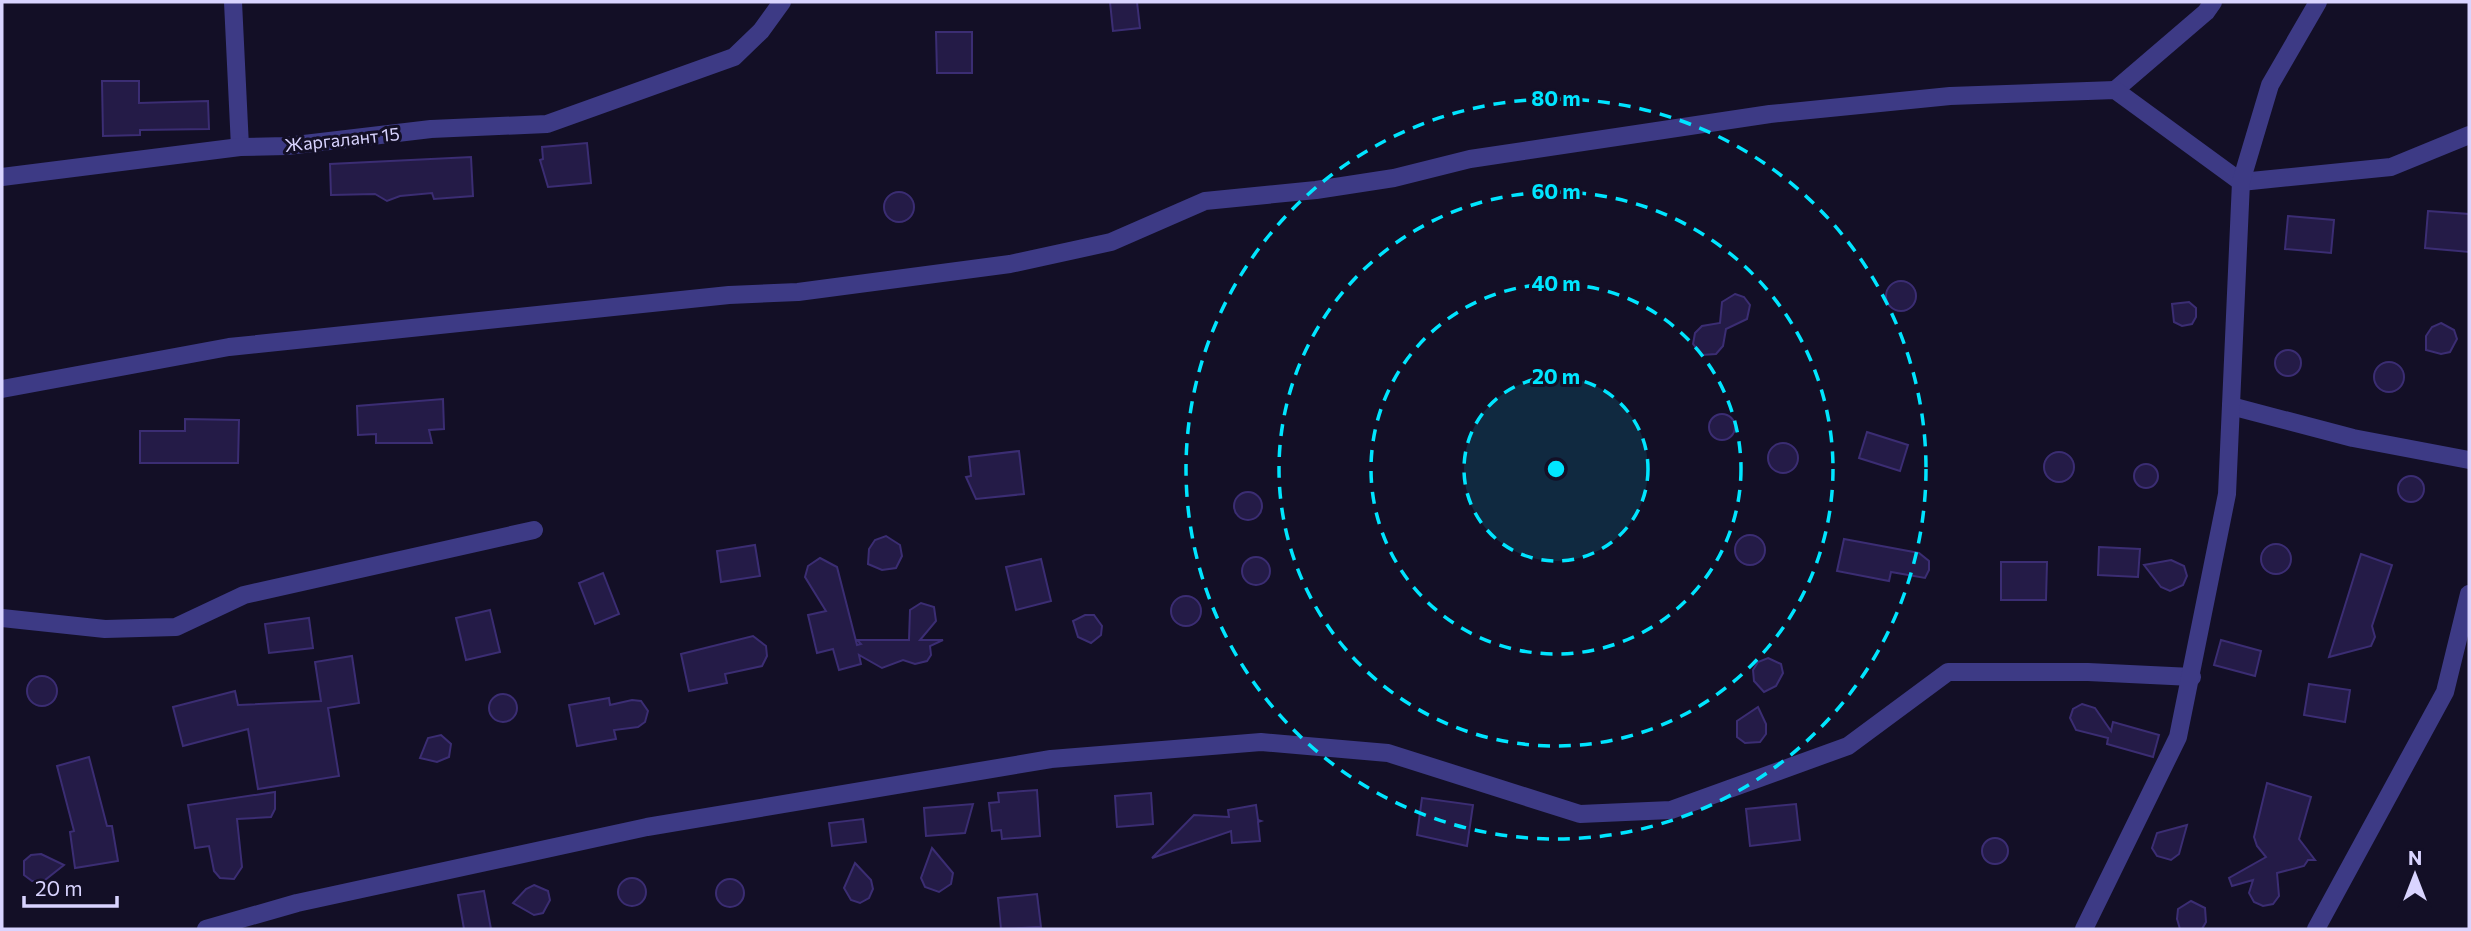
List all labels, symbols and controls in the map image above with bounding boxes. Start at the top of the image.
text: 80 m [1531,85,1581,110]
street label: Жаргалант 15 [283,122,401,156]
text: 60 m [1531,178,1581,203]
text: 40 m [1531,270,1581,295]
text: 20 m [1532,363,1580,388]
centre of rings [1544,457,1568,481]
north arrow [2380,840,2450,910]
text: N [2408,846,2422,869]
scale bar [24,864,117,908]
text: 20 m [35,875,83,900]

